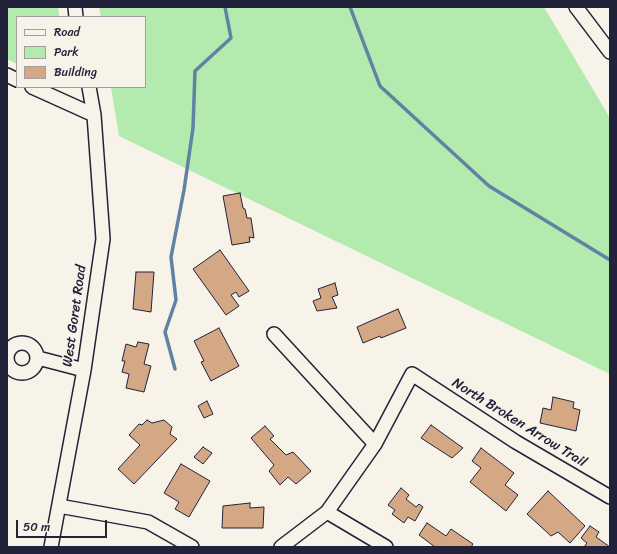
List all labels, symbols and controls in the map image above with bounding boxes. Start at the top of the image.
legend [16,16,146,88]
text: Road [54,21,80,43]
text: Park [54,41,79,63]
text: Building [54,61,97,83]
street label: West Goret Road [60,264,90,368]
street label: North Broken Arrow Trail [449,375,589,471]
scale bar [18,512,109,538]
text: 50 m [23,516,50,538]

